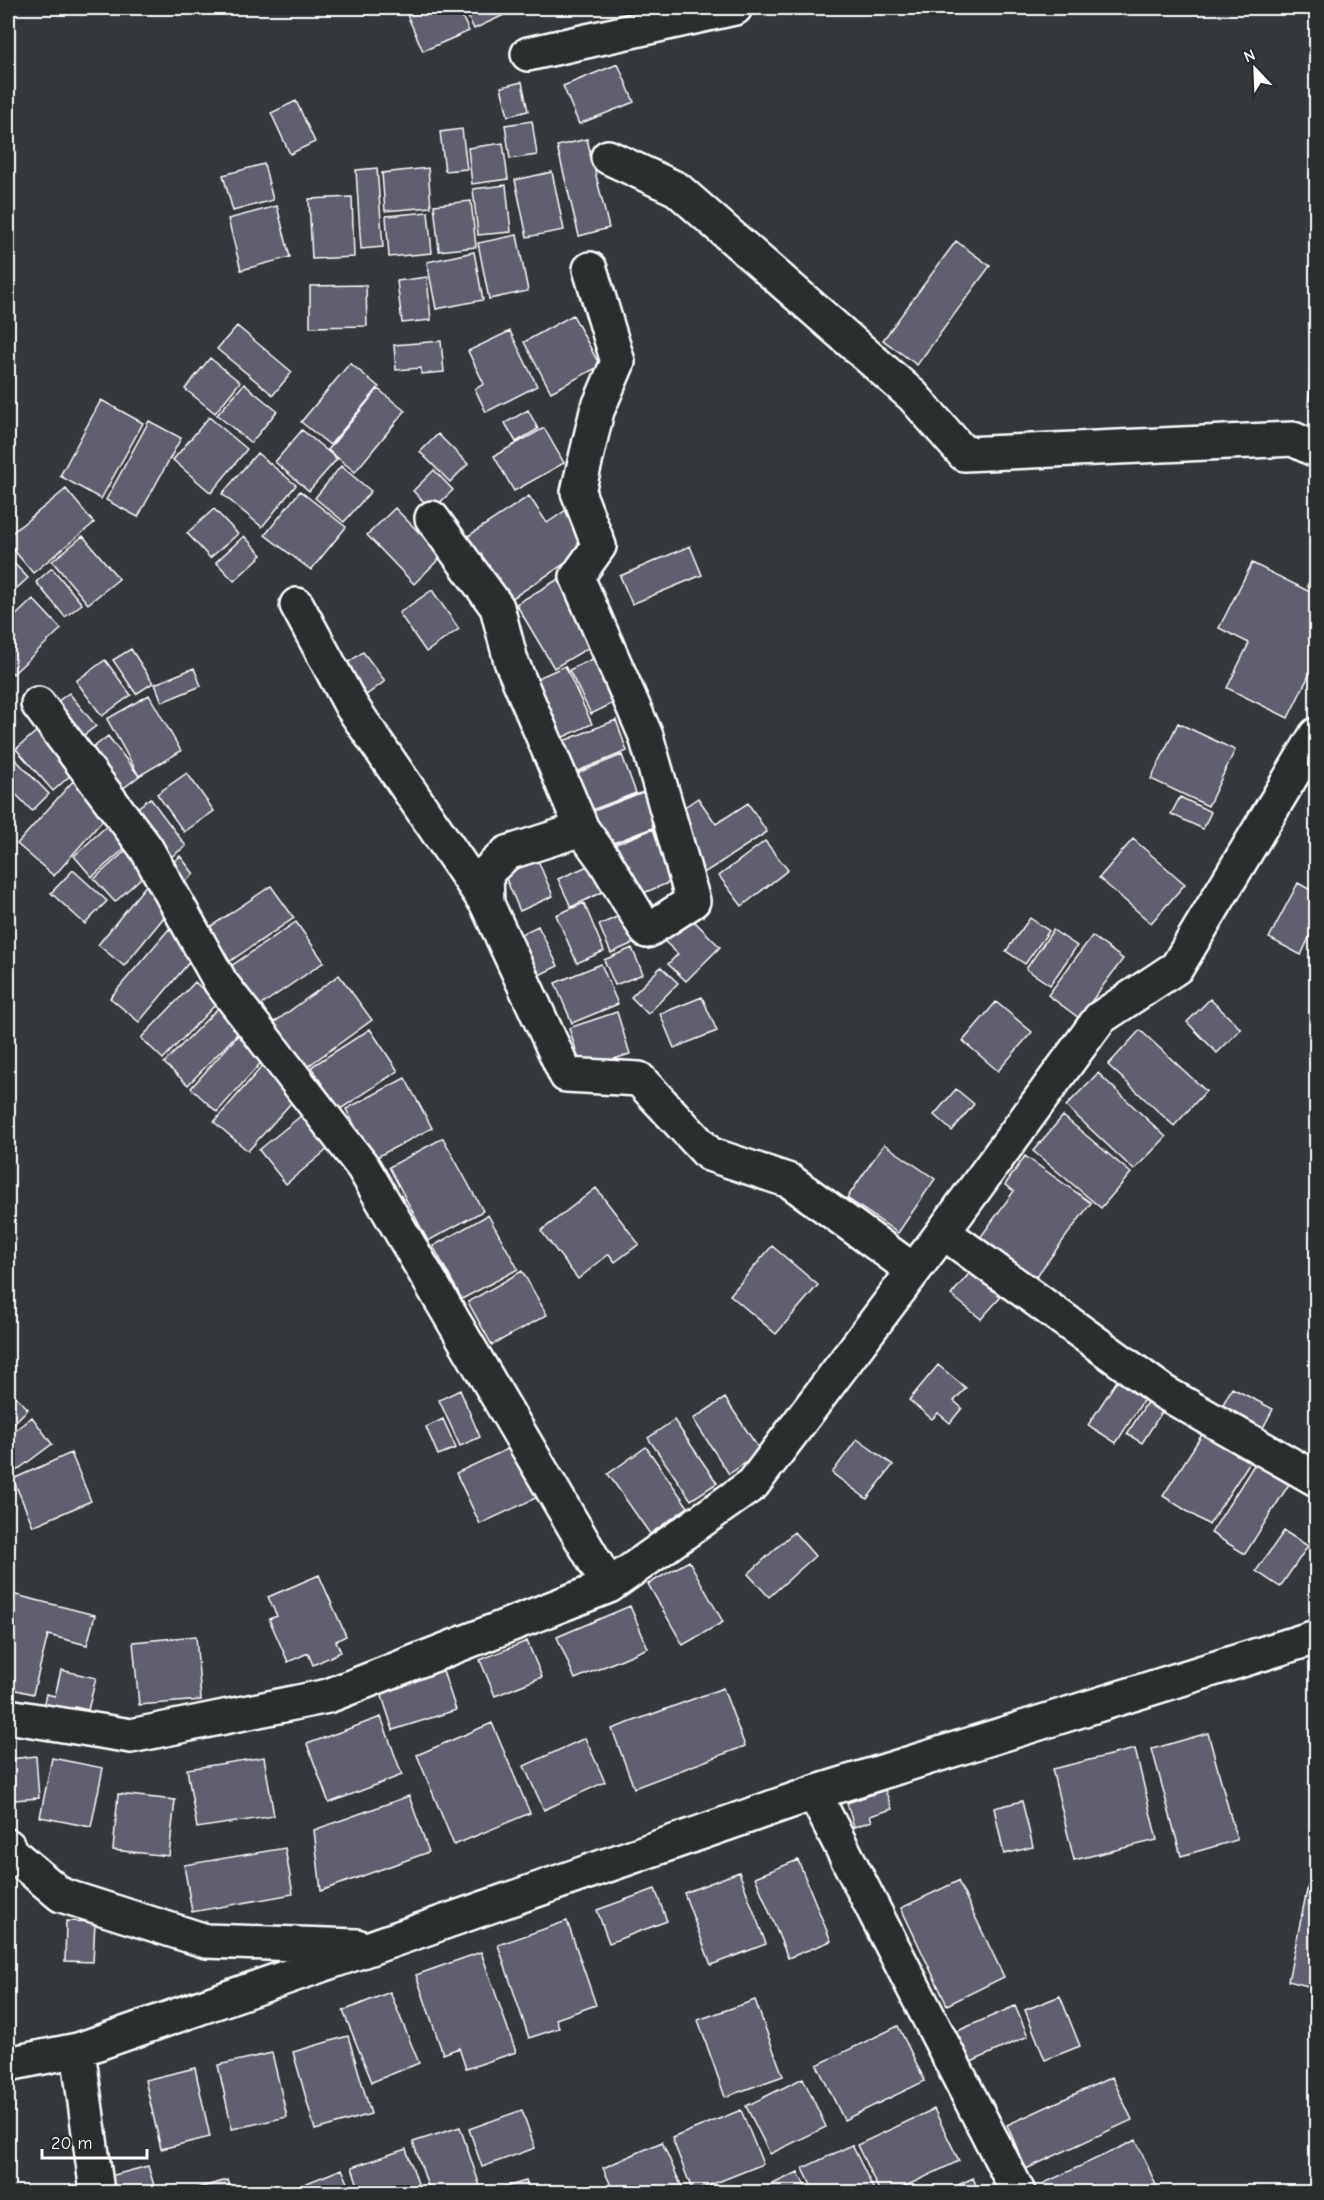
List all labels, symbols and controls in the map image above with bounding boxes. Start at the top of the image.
north arrow [1225,39,1285,99]
text: N [1241,46,1258,66]
scale bar [42,2122,147,2160]
text: 20 m [51,2133,92,2154]

